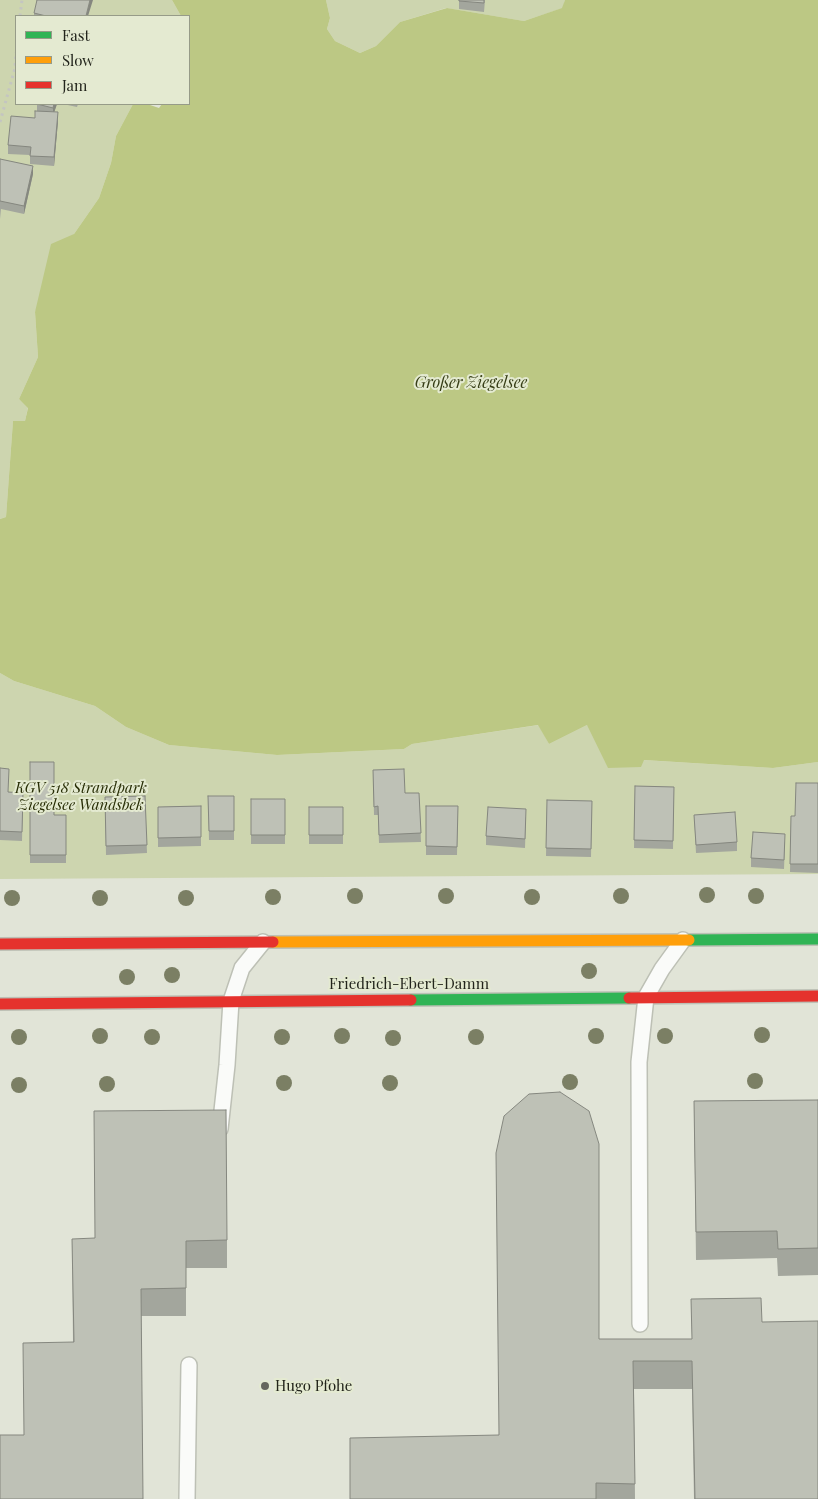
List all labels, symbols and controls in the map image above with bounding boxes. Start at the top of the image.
legend [15,15,190,105]
text: Fast [62,25,90,45]
text: Slow [62,50,94,70]
text: Jam [62,75,87,95]
water label: Großer Ziegelsee [415,373,527,393]
park label: KGV 518 Strandpark Ziegelsee Wandsbek [15,779,147,814]
street label: Friedrich-Ebert-Damm [329,975,489,993]
place label: Hugo Pfohe [275,1377,352,1395]
marker: Hugo Pfohe [259,1380,271,1392]

